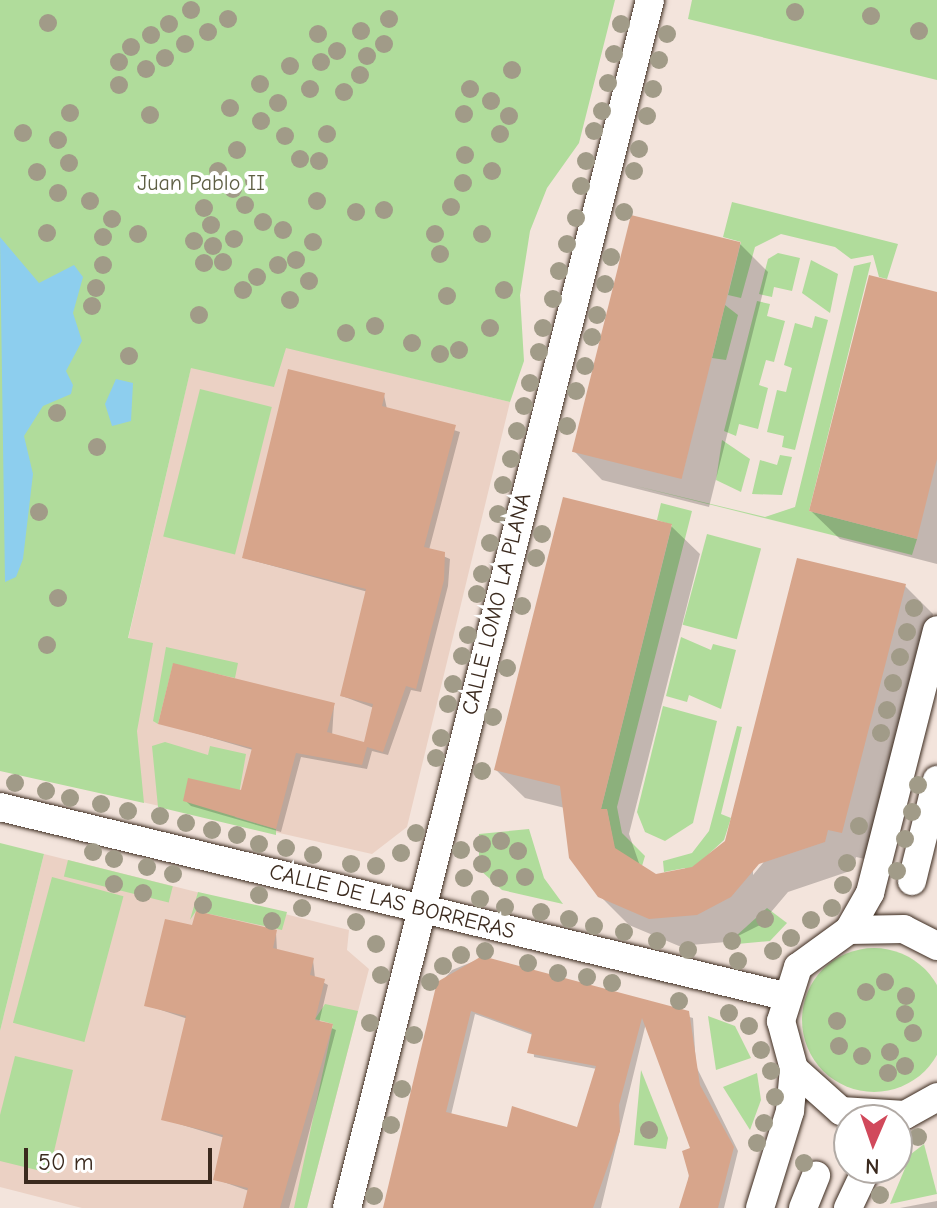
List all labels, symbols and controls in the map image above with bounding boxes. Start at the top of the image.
park label: Juan Pablo II [137,171,265,197]
street label: CALLE LOMO LA PLANA [457,490,537,718]
street label: CALLE DE LAS BORRERAS [267,859,517,945]
north arrow [833,1104,913,1184]
scale bar [28,1132,216,1182]
text: 50 m [38,1148,94,1176]
text: N [865,1153,880,1179]

